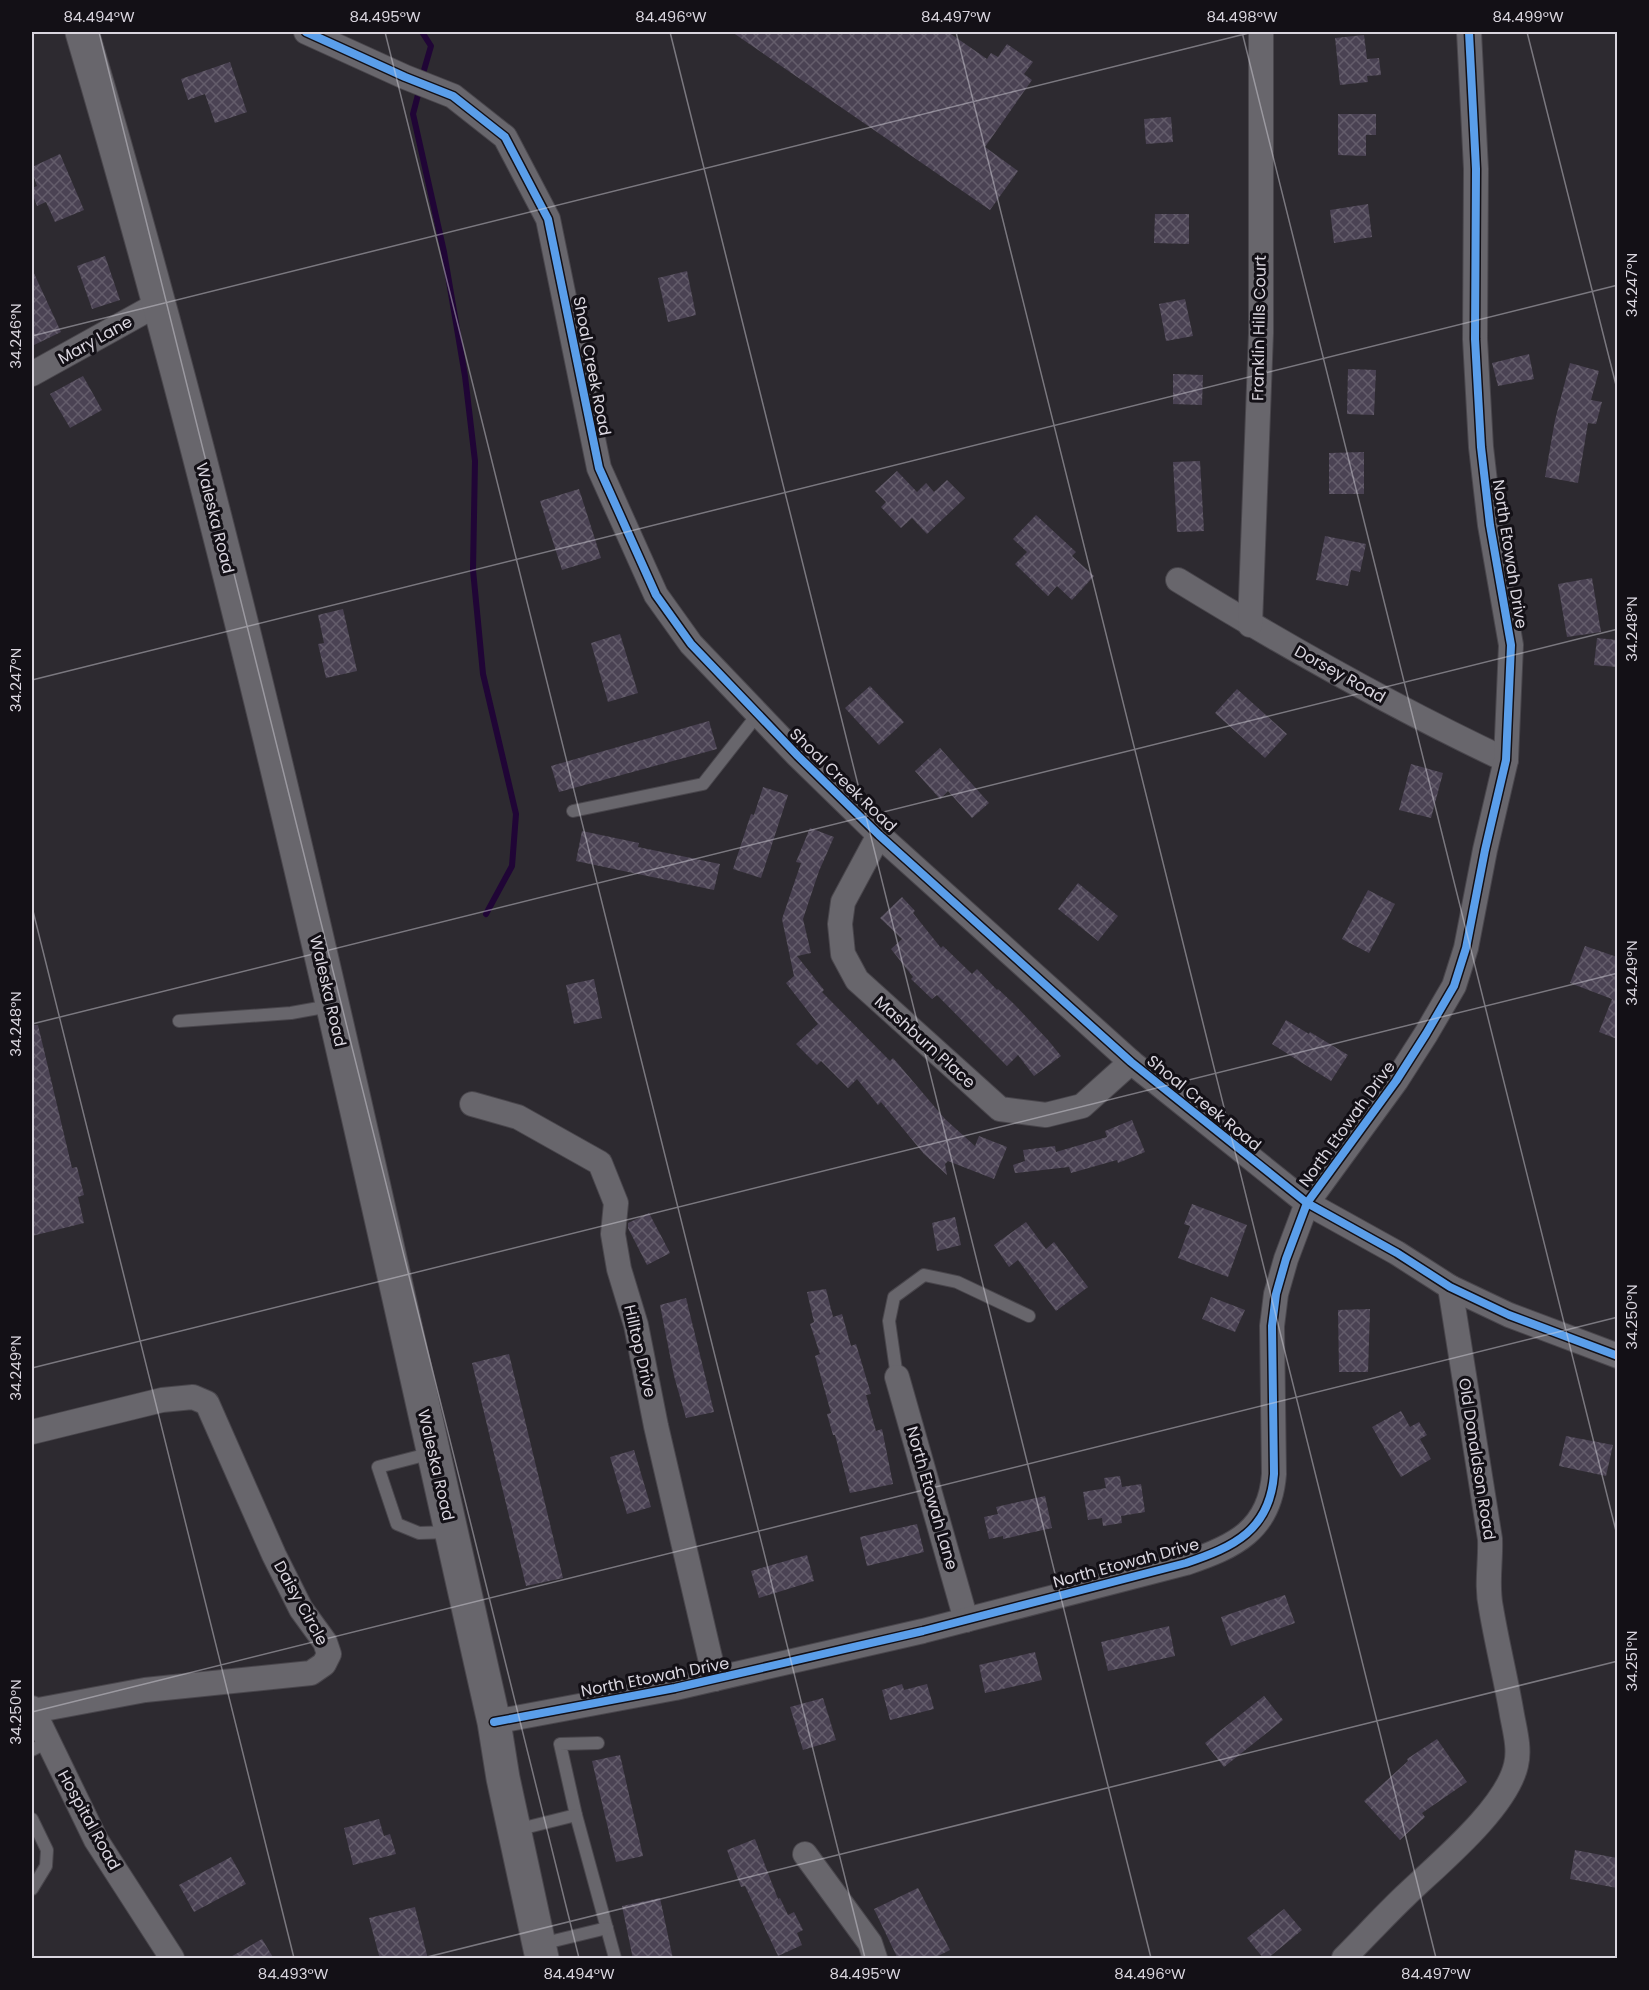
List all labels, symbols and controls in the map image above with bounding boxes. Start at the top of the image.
text: 84.494°W [63,6,135,27]
text: 84.495°W [349,6,421,27]
text: 84.496°W [635,6,707,27]
text: 84.497°W [921,6,991,27]
text: 84.498°W [1206,6,1278,27]
text: 84.499°W [1492,6,1564,27]
text: 34.247°N [1621,253,1642,317]
street label: Franklin Hills Court [1246,255,1272,401]
street label: Shoal Creek Road [567,295,617,437]
text: 34.246°N [5,303,26,369]
street label: Mary Lane [54,310,136,370]
street label: Waleska Road [190,460,240,576]
street label: North Etowah Drive [1487,478,1533,630]
text: 34.248°N [1621,596,1642,662]
street label: Dorsey Road [1290,640,1390,708]
text: 34.247°N [5,648,26,712]
street label: Shoal Creek Road [784,723,902,837]
street label: Waleska Road [304,933,352,1049]
text: 34.249°N [1621,940,1642,1006]
text: 34.248°N [5,991,26,1057]
street label: Mashburn Place [870,991,980,1094]
street label: Shoal Creek Road [1142,1050,1266,1156]
street label: North Etowah Drive [1293,1056,1401,1192]
text: 34.250°N [1621,1284,1642,1350]
street label: Hilltop Drive [618,1303,662,1400]
text: 34.249°N [5,1335,26,1401]
street label: Old Donaldson Road [1453,1376,1501,1542]
street label: Waleska Road [412,1407,460,1523]
street label: North Etowah Lane [900,1424,964,1573]
street label: North Etowah Drive [1050,1532,1202,1594]
street label: Daisy Circle [268,1557,334,1650]
text: 34.251°N [1621,1631,1642,1691]
street label: North Etowah Drive [579,1651,731,1703]
text: 34.250°N [5,1679,26,1745]
street label: Hospital Road [52,1766,126,1874]
text: 84.493°W [258,1963,329,1984]
text: 84.494°W [543,1963,615,1984]
text: 84.495°W [829,1963,901,1984]
text: 84.496°W [1114,1963,1186,1984]
text: 84.497°W [1401,1963,1471,1984]

